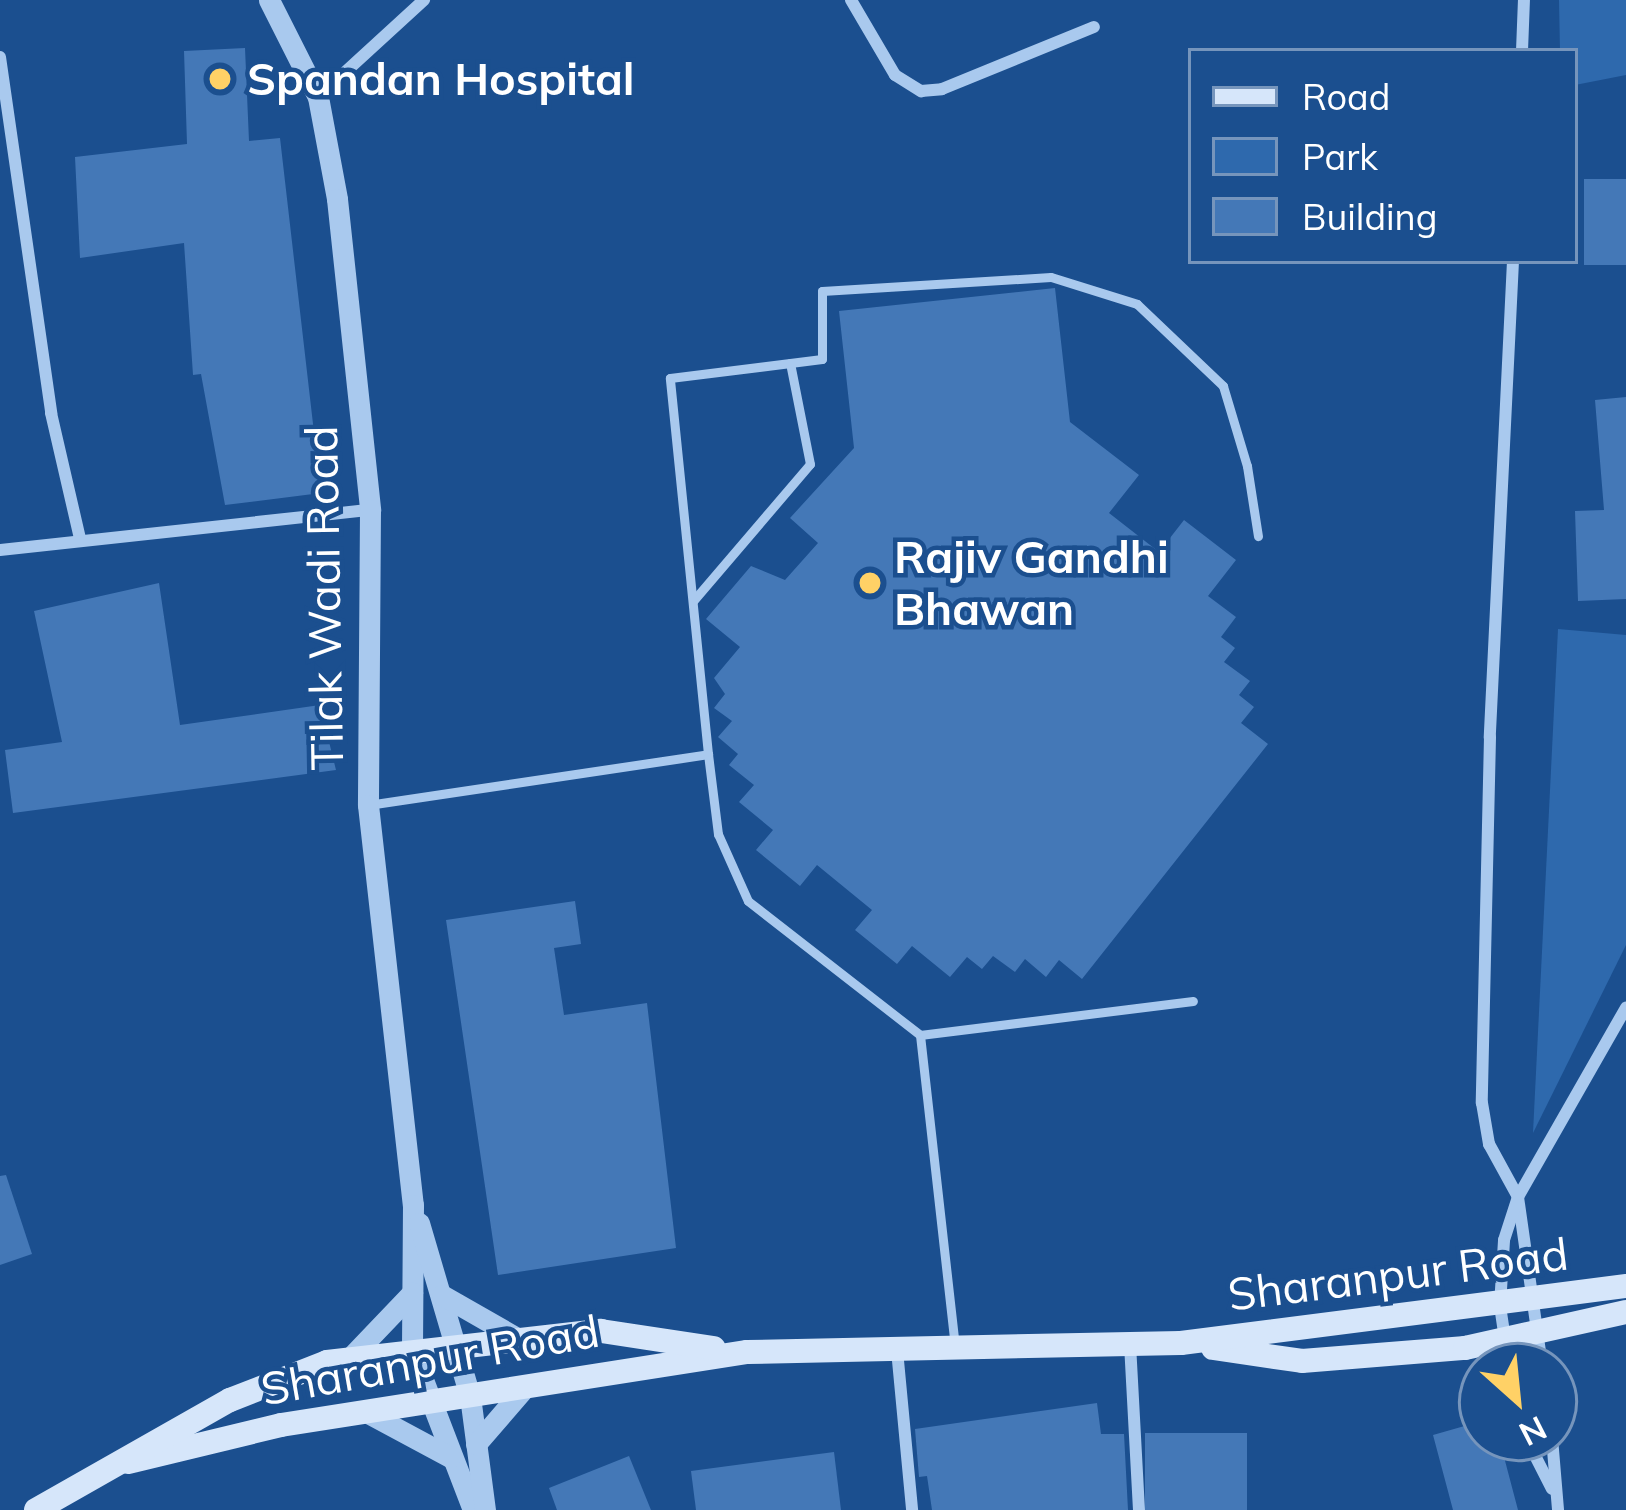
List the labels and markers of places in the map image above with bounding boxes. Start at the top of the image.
place label: Spandan Hospital [247,52,635,106]
marker: Spandan Hospital [204,63,236,95]
place label: Rajiv Gandhi Bhawan [894,530,1169,636]
marker: Rajiv Gandhi Bhawan [857,570,883,596]

